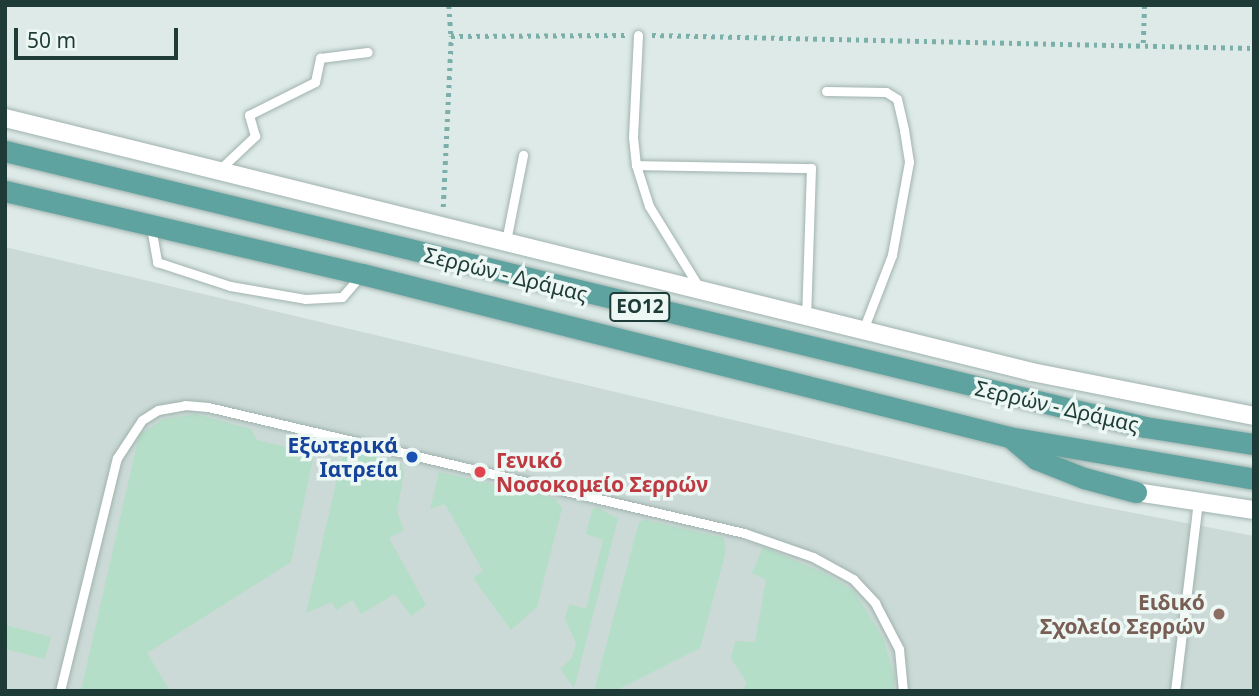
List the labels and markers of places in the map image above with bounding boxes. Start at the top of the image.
place label: Εξωτερικά Ιατρεία [288,432,398,482]
place label: Γενικό Νοσοκομείο Σερρών [496,447,708,497]
marker: Εξωτερικά Ιατρεία [404,449,420,465]
marker: Γενικό Νοσοκομείο Σερρών [470,462,490,482]
place label: Ειδικό Σχολείο Σερρών [1040,589,1205,639]
marker: Ειδικό Σχολείο Σερρών [1211,606,1227,622]

